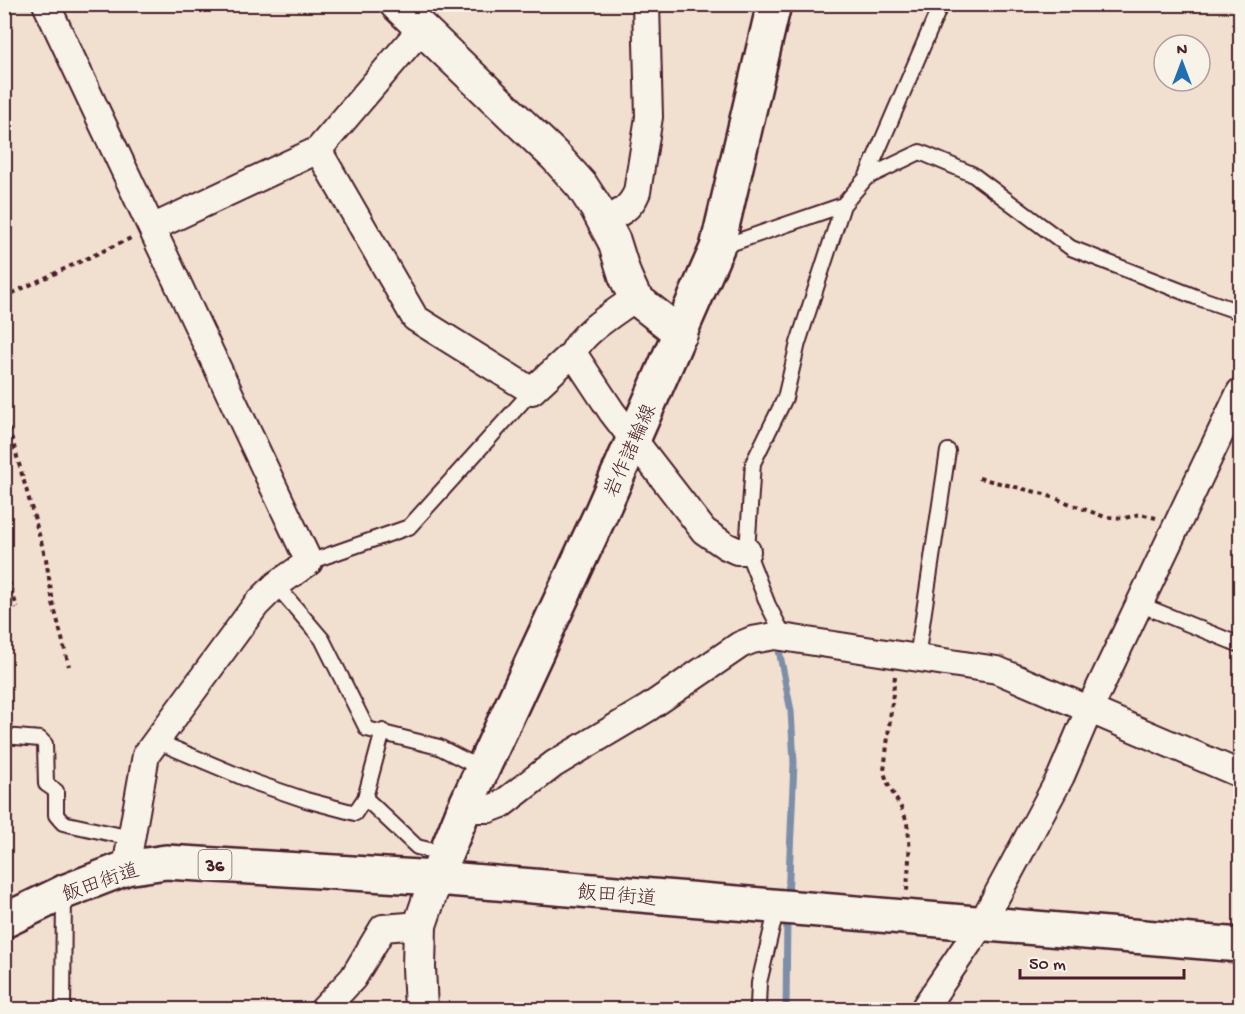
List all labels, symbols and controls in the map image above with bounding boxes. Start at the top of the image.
north arrow [1152,33,1212,93]
text: N [1177,42,1188,61]
street label: 岩作諸輪線 [600,400,663,502]
road number: 36 [198,850,232,880]
street label: 飯田街道 [59,859,143,908]
street label: 飯田街道 [576,882,658,912]
scale bar [1020,942,1184,980]
text: 50 m [1029,955,1066,976]

